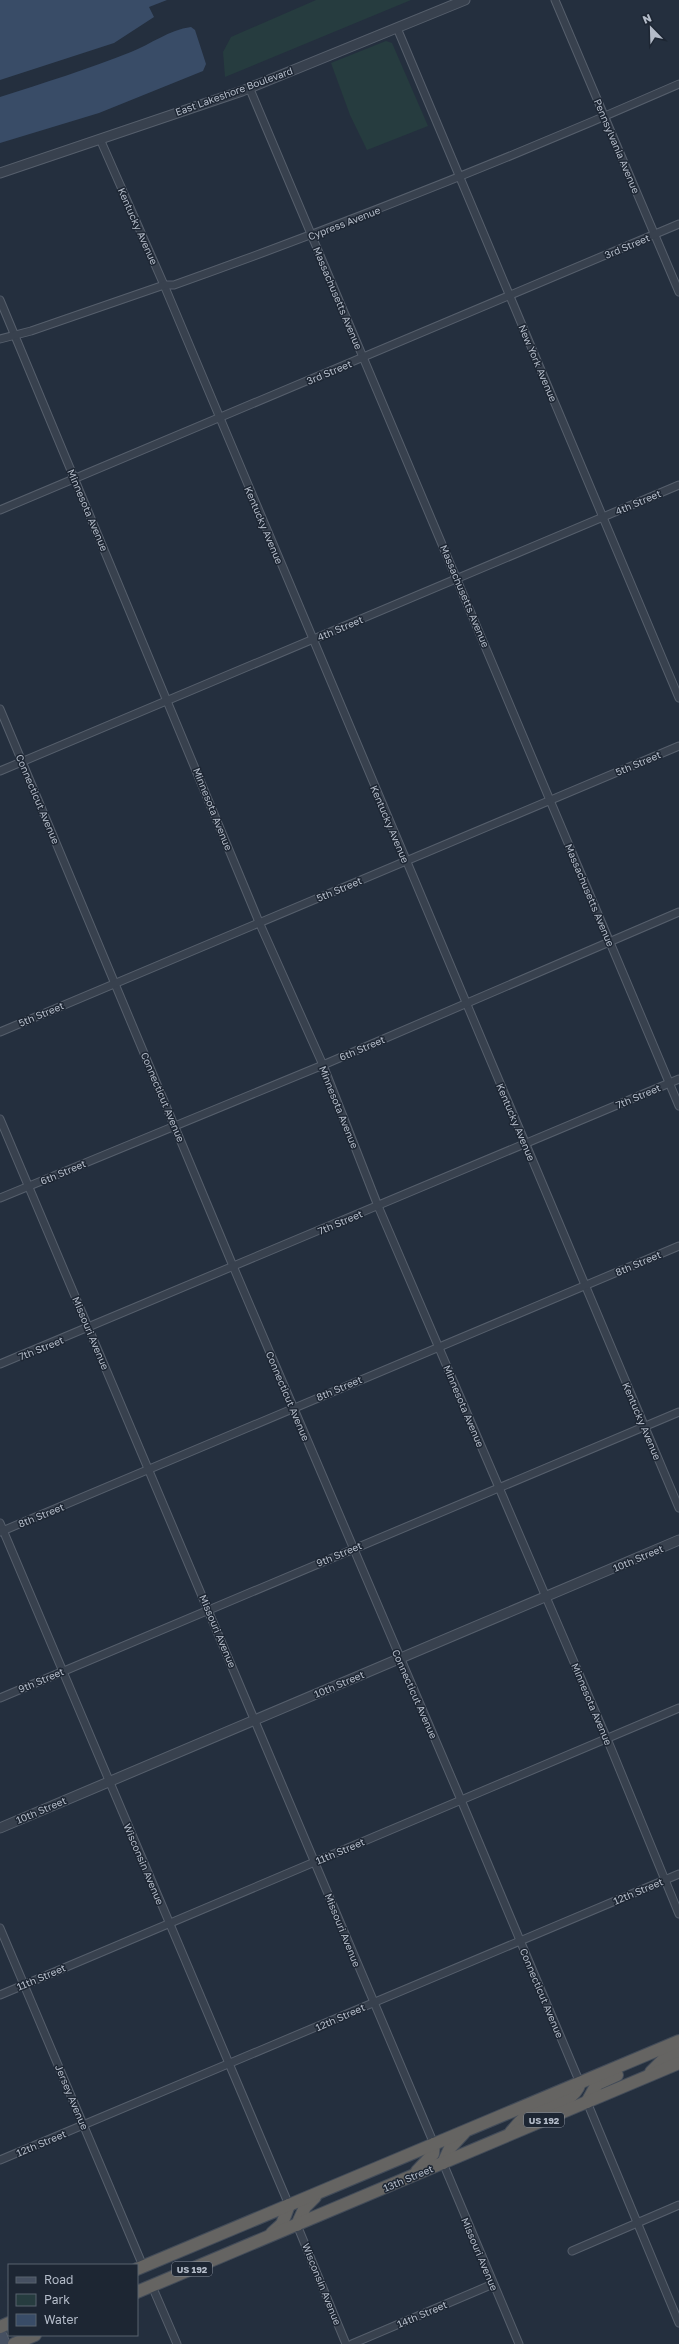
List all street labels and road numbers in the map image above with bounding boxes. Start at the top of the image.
street label: East Lakeshore Boulevard [174,64,294,118]
street label: Pennsylvania Avenue [592,97,642,195]
street label: Kentucky Avenue [116,186,160,267]
street label: Cypress Avenue [306,204,382,242]
street label: 3rd Street [603,231,651,261]
street label: Massachusetts Avenue [311,245,365,351]
street label: New York Avenue [516,323,560,404]
street label: 3rd Street [305,357,353,387]
street label: Minnesota Avenue [65,467,111,553]
street label: Kentucky Avenue [242,484,286,566]
street label: 4th Street [613,487,663,517]
street label: Massachusetts Avenue [438,543,492,649]
street label: 4th Street [315,613,365,643]
street label: 5th Street [614,748,662,778]
street label: Connecticut Avenue [14,752,62,846]
street label: Minnesota Avenue [191,766,235,852]
street label: Kentucky Avenue [368,783,412,865]
street label: Massachusetts Avenue [563,842,617,948]
street label: 5th Street [315,874,363,904]
street label: 5th Street [17,999,65,1029]
street label: 6th Street [337,1033,387,1063]
street label: Connecticut Avenue [139,1050,187,1144]
street label: Minnesota Avenue [317,1064,361,1150]
street label: Kentucky Avenue [494,1081,538,1163]
street label: 7th Street [614,1081,662,1111]
street label: 6th Street [38,1157,88,1187]
street label: 7th Street [316,1207,364,1237]
street label: 8th Street [613,1248,663,1278]
street label: Missouri Avenue [70,1295,112,1372]
street label: 7th Street [17,1334,65,1362]
street label: Connecticut Avenue [264,1349,312,1443]
street label: Minnesota Avenue [441,1363,487,1449]
street label: 8th Street [314,1373,364,1403]
street label: Kentucky Avenue [620,1380,664,1462]
street label: 8th Street [16,1500,66,1530]
street label: 9th Street [314,1539,364,1569]
street label: 10th Street [611,1542,665,1574]
street label: Missouri Avenue [197,1593,239,1670]
street label: Connecticut Avenue [390,1648,440,1741]
street label: Minnesota Avenue [569,1661,615,1747]
street label: 9th Street [16,1665,66,1695]
street label: 10th Street [312,1668,366,1700]
street label: 10th Street [14,1794,68,1826]
street label: Wisconsin Avenue [121,1822,167,1907]
street label: 11th Street [314,1835,366,1867]
street label: 12th Street [611,1875,665,1907]
street label: Missouri Avenue [323,1891,363,1969]
street label: Connecticut Avenue [518,1946,566,2040]
street label: 11th Street [15,1961,67,1993]
street label: 12th Street [313,2001,367,2033]
street label: Jersey Avenue [53,2063,91,2132]
road number: US 192 [524,2113,564,2127]
street label: 12th Street [14,2127,68,2159]
street label: 13th Street [381,2162,435,2194]
street label: Missouri Avenue [459,2216,501,2293]
street label: Wisconsin Avenue [300,2241,344,2327]
road number: US 192 [172,2262,212,2276]
street label: 14th Street [395,2298,449,2330]

